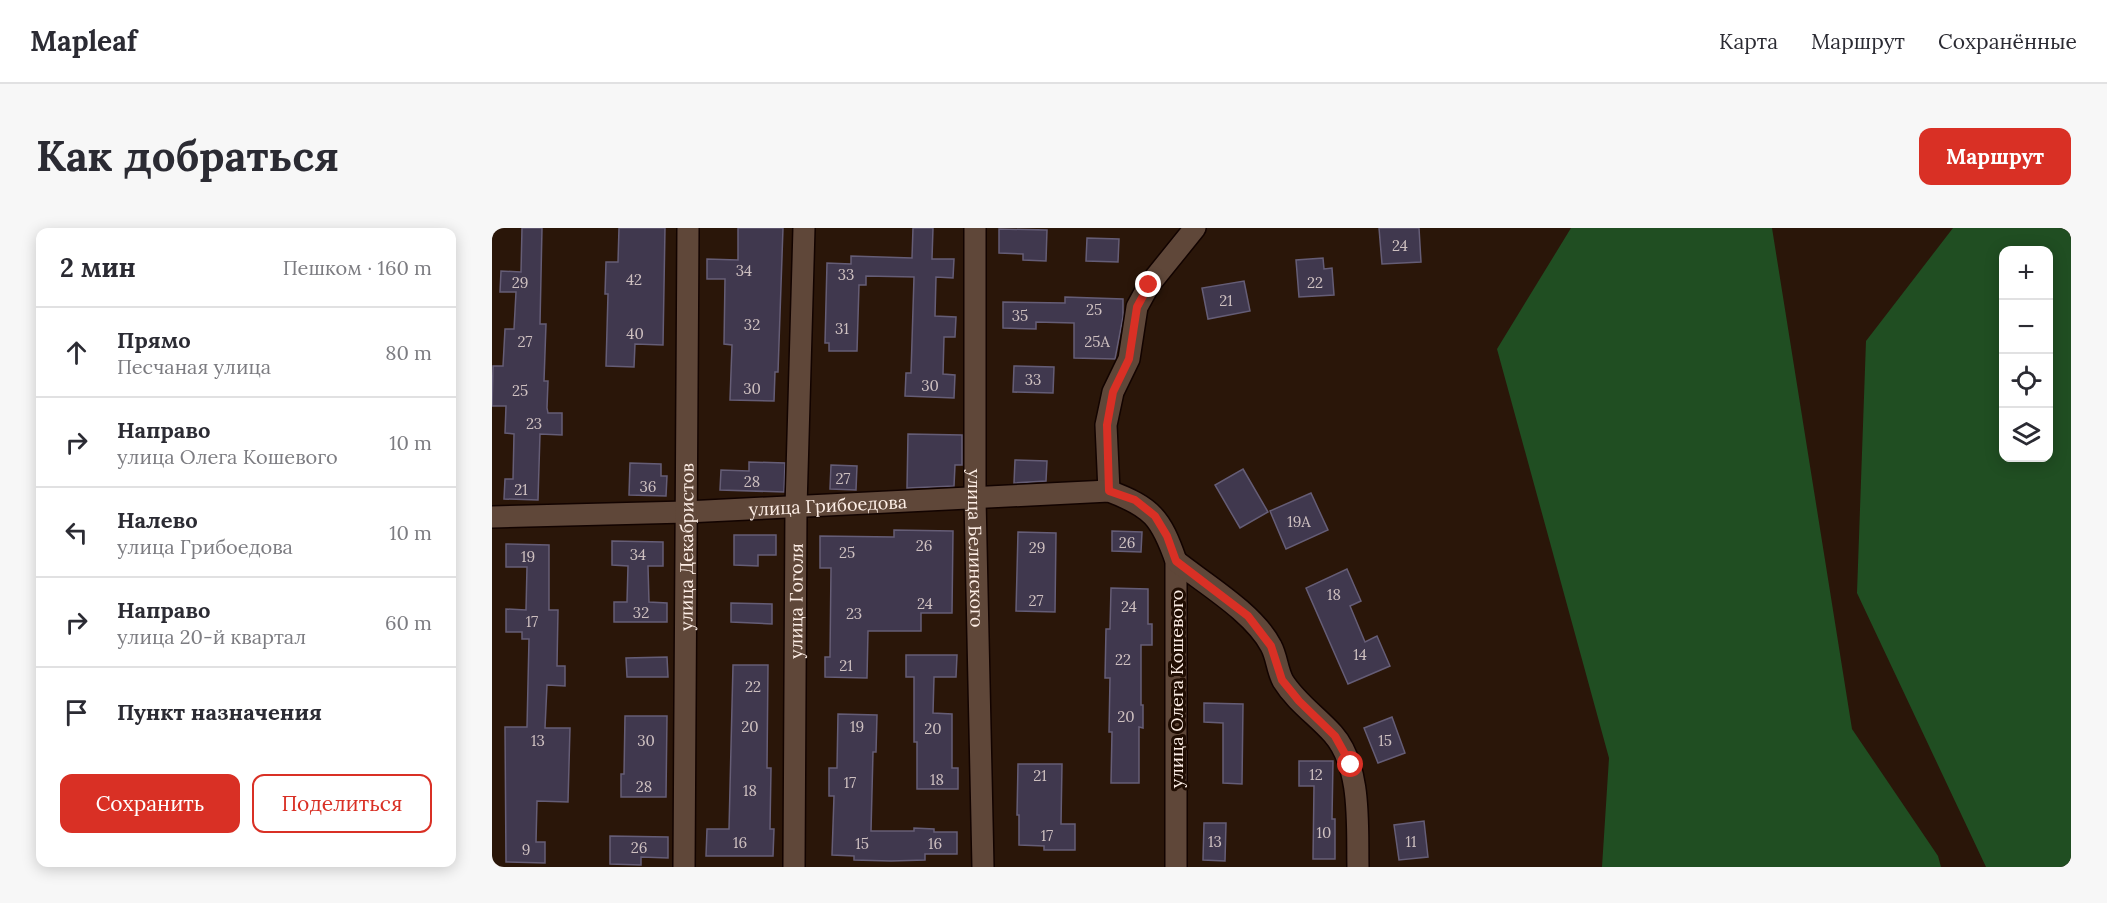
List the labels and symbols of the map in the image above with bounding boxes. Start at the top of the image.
house number: 24 [1392,236,1408,255]
house number: 34 [736,261,752,280]
house number: 33 [838,265,854,284]
house number: 42 [626,270,642,289]
route end [1135,271,1161,297]
house number: 29 [512,273,528,292]
house number: 22 [1307,273,1323,292]
house number: 21 [1219,291,1233,310]
house number: 25 [1086,300,1102,319]
house number: 35 [1012,306,1028,325]
house number: 32 [744,315,760,334]
house number: 31 [835,319,849,338]
house number: 40 [626,324,644,343]
house number: 27 [518,332,533,351]
house number: 25А [1084,332,1110,351]
house number: 33 [1025,370,1041,389]
house number: 30 [921,376,939,395]
house number: 30 [743,379,761,398]
house number: 25 [512,381,528,400]
house number: 23 [526,414,542,433]
street label: улица Декабристов [674,463,698,631]
house number: 27 [836,469,851,488]
street label: улица Белинского [964,469,989,628]
house number: 28 [744,472,760,491]
house number: 36 [639,477,657,496]
house number: 21 [514,480,528,499]
street label: улица Грибоедова [748,490,907,520]
house number: 19А [1287,512,1311,531]
house number: 26 [1119,533,1135,552]
house number: 26 [916,536,932,555]
house number: 29 [1029,538,1045,557]
street label: улица Гоголя [784,543,807,659]
house number: 25 [839,543,855,562]
house number: 34 [630,545,646,564]
house number: 19 [521,547,535,566]
house number: 18 [1327,585,1341,604]
street label: улица Олега Кошевого [1165,590,1188,788]
house number: 27 [1029,591,1044,610]
house number: 24 [917,594,933,613]
house number: 24 [1121,597,1137,616]
house number: 32 [633,603,649,622]
house number: 23 [846,604,862,623]
house number: 17 [526,612,538,631]
house number: 14 [1353,645,1367,664]
house number: 22 [1115,650,1131,669]
house number: 21 [839,656,853,675]
house number: 22 [745,677,761,696]
house number: 20 [1117,707,1135,726]
house number: 20 [741,717,759,736]
house number: 19 [850,717,864,736]
house number: 20 [924,719,942,738]
house number: 13 [531,731,545,750]
house number: 30 [637,731,655,750]
house number: 15 [1378,731,1392,750]
route start [1337,751,1363,777]
house number: 12 [1309,765,1323,784]
house number: 21 [1033,766,1047,785]
house number: 18 [930,770,944,789]
house number: 17 [844,773,856,792]
house number: 28 [636,777,652,796]
house number: 18 [743,781,757,800]
house number: 10 [1317,823,1331,842]
house number: 17 [1041,826,1053,845]
house number: 13 [1208,832,1222,851]
house number: 11 [1406,832,1416,851]
house number: 16 [733,833,747,852]
house number: 15 [855,834,869,853]
house number: 16 [928,834,942,853]
house number: 26 [631,838,647,857]
house number: 9 [522,840,530,859]

